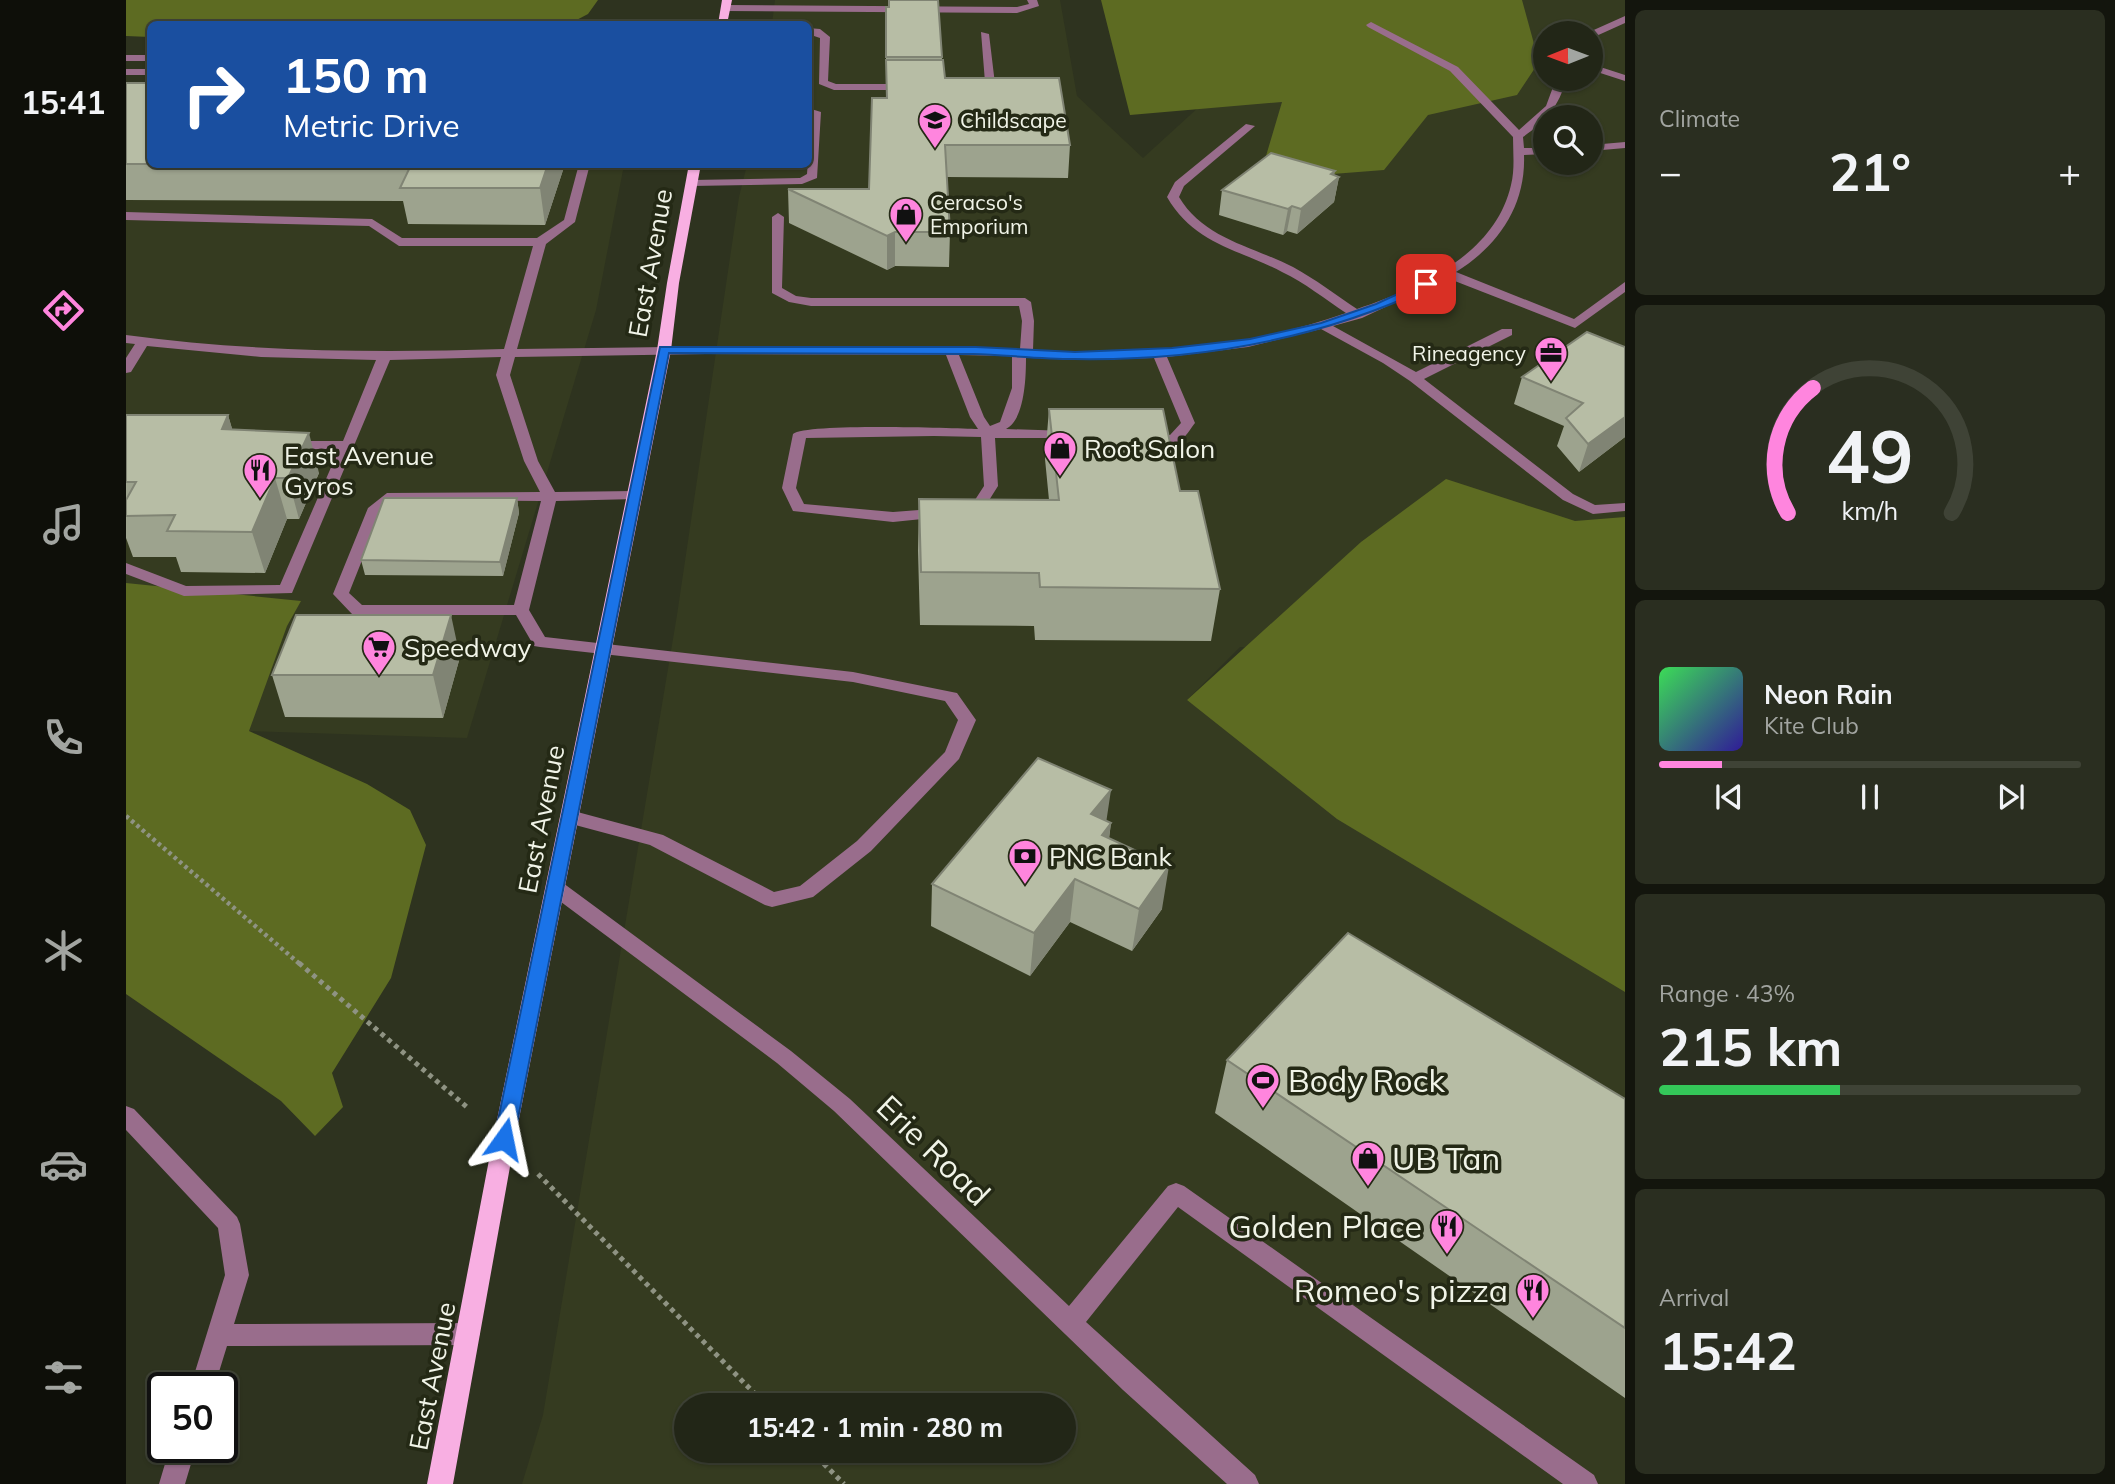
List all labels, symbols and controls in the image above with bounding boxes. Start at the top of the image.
north arrow [1533,21,1603,91]
map controls [1533,21,1603,175]
text: 150 m [283,44,429,105]
icon: right [168,49,259,140]
text: 15:41 [21,82,105,122]
school or university icon: Childscape [916,101,954,150]
text: Climate [1659,104,1740,133]
text: Metric Drive [283,105,460,145]
button: search [1533,105,1603,175]
place label: Childscape [960,107,1067,133]
text: 21° [1829,139,1911,204]
text: − [1659,148,1682,196]
text: + [2058,148,2081,196]
street label: East Avenue [621,186,679,340]
place label: Ceracso's Emporium [930,189,1029,239]
shop icon: Ceracso's Emporium [887,195,925,244]
pin [1396,254,1456,314]
icon: arrive [1407,265,1445,303]
icon: directions [39,286,88,335]
office icon: Rineagency [1532,334,1570,383]
place label: Rineagency [1412,340,1526,366]
text: 49 [1826,411,1914,502]
shop icon: Root Salon [1041,429,1079,478]
place label: Root Salon [1084,432,1215,465]
place label: East Avenue Gyros [284,439,434,502]
restaurant icon: East Avenue Gyros [241,451,279,500]
text: km/h [1842,495,1898,526]
icon: music [39,500,88,549]
supermarket icon: Speedway [360,628,398,677]
place label: Speedway [404,631,531,664]
text: Neon Rain [1764,678,1893,711]
text: Kite Club [1764,711,1859,740]
icon: phone [39,713,88,762]
street label: East Avenue [511,742,571,896]
icon: previous [1710,778,1748,816]
icon: pause [1851,778,1889,816]
icon: next [1992,778,2030,816]
bank icon: PNC Bank [1006,837,1044,886]
place label: PNC Bank [1049,840,1172,873]
icon: climate [39,926,88,975]
text: Range · 43% [1659,979,1795,1008]
text: 215 km [1659,1014,1842,1079]
place label: Body Rock [1288,1060,1445,1100]
sports icon: Body Rock [1244,1061,1282,1110]
street label: Erie Road [869,1086,999,1214]
position arrow [467,1102,541,1176]
place label: UB Tan [1392,1138,1500,1178]
shop icon: UB Tan [1349,1139,1387,1188]
icon: car [39,1140,88,1189]
place label: Golden Place [1228,1206,1422,1246]
restaurant icon: Golden Place [1428,1207,1466,1256]
place label: Romeo's pizza [1294,1270,1508,1310]
restaurant icon: Romeo's pizza [1514,1271,1552,1320]
text: Arrival [1659,1283,1729,1312]
street label: East Avenue [402,1299,462,1453]
text: 15:42 [1659,1318,1797,1383]
icon: filters [39,1353,88,1402]
speed limit sign: 50 [147,1372,238,1463]
text: 15:42 · 1 min · 280 m [747,1411,1003,1444]

